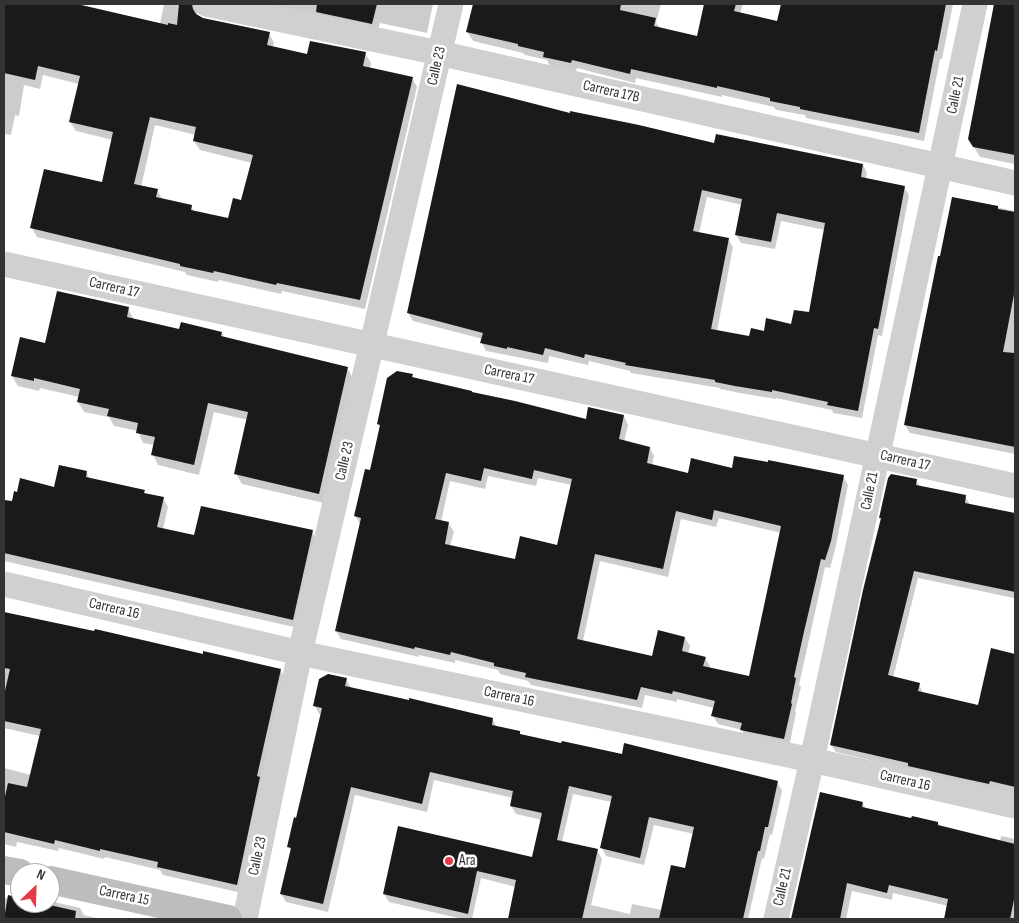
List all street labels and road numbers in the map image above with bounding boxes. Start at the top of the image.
street label: Calle 23 [424,45,450,87]
street label: Calle 21 [943,74,969,116]
street label: Carrera 17B [581,77,641,107]
street label: Carrera 17 [87,274,141,302]
street label: Carrera 17 [482,361,536,389]
street label: Calle 23 [332,440,358,482]
street label: Carrera 17 [878,447,932,475]
street label: Calle 21 [857,470,883,512]
street label: Carrera 16 [87,594,141,624]
street label: Carrera 16 [482,683,536,711]
street label: Carrera 16 [878,766,932,796]
street label: Calle 23 [245,835,271,877]
street label: Calle 21 [770,866,796,908]
street label: Carrera 15 [97,882,151,910]

